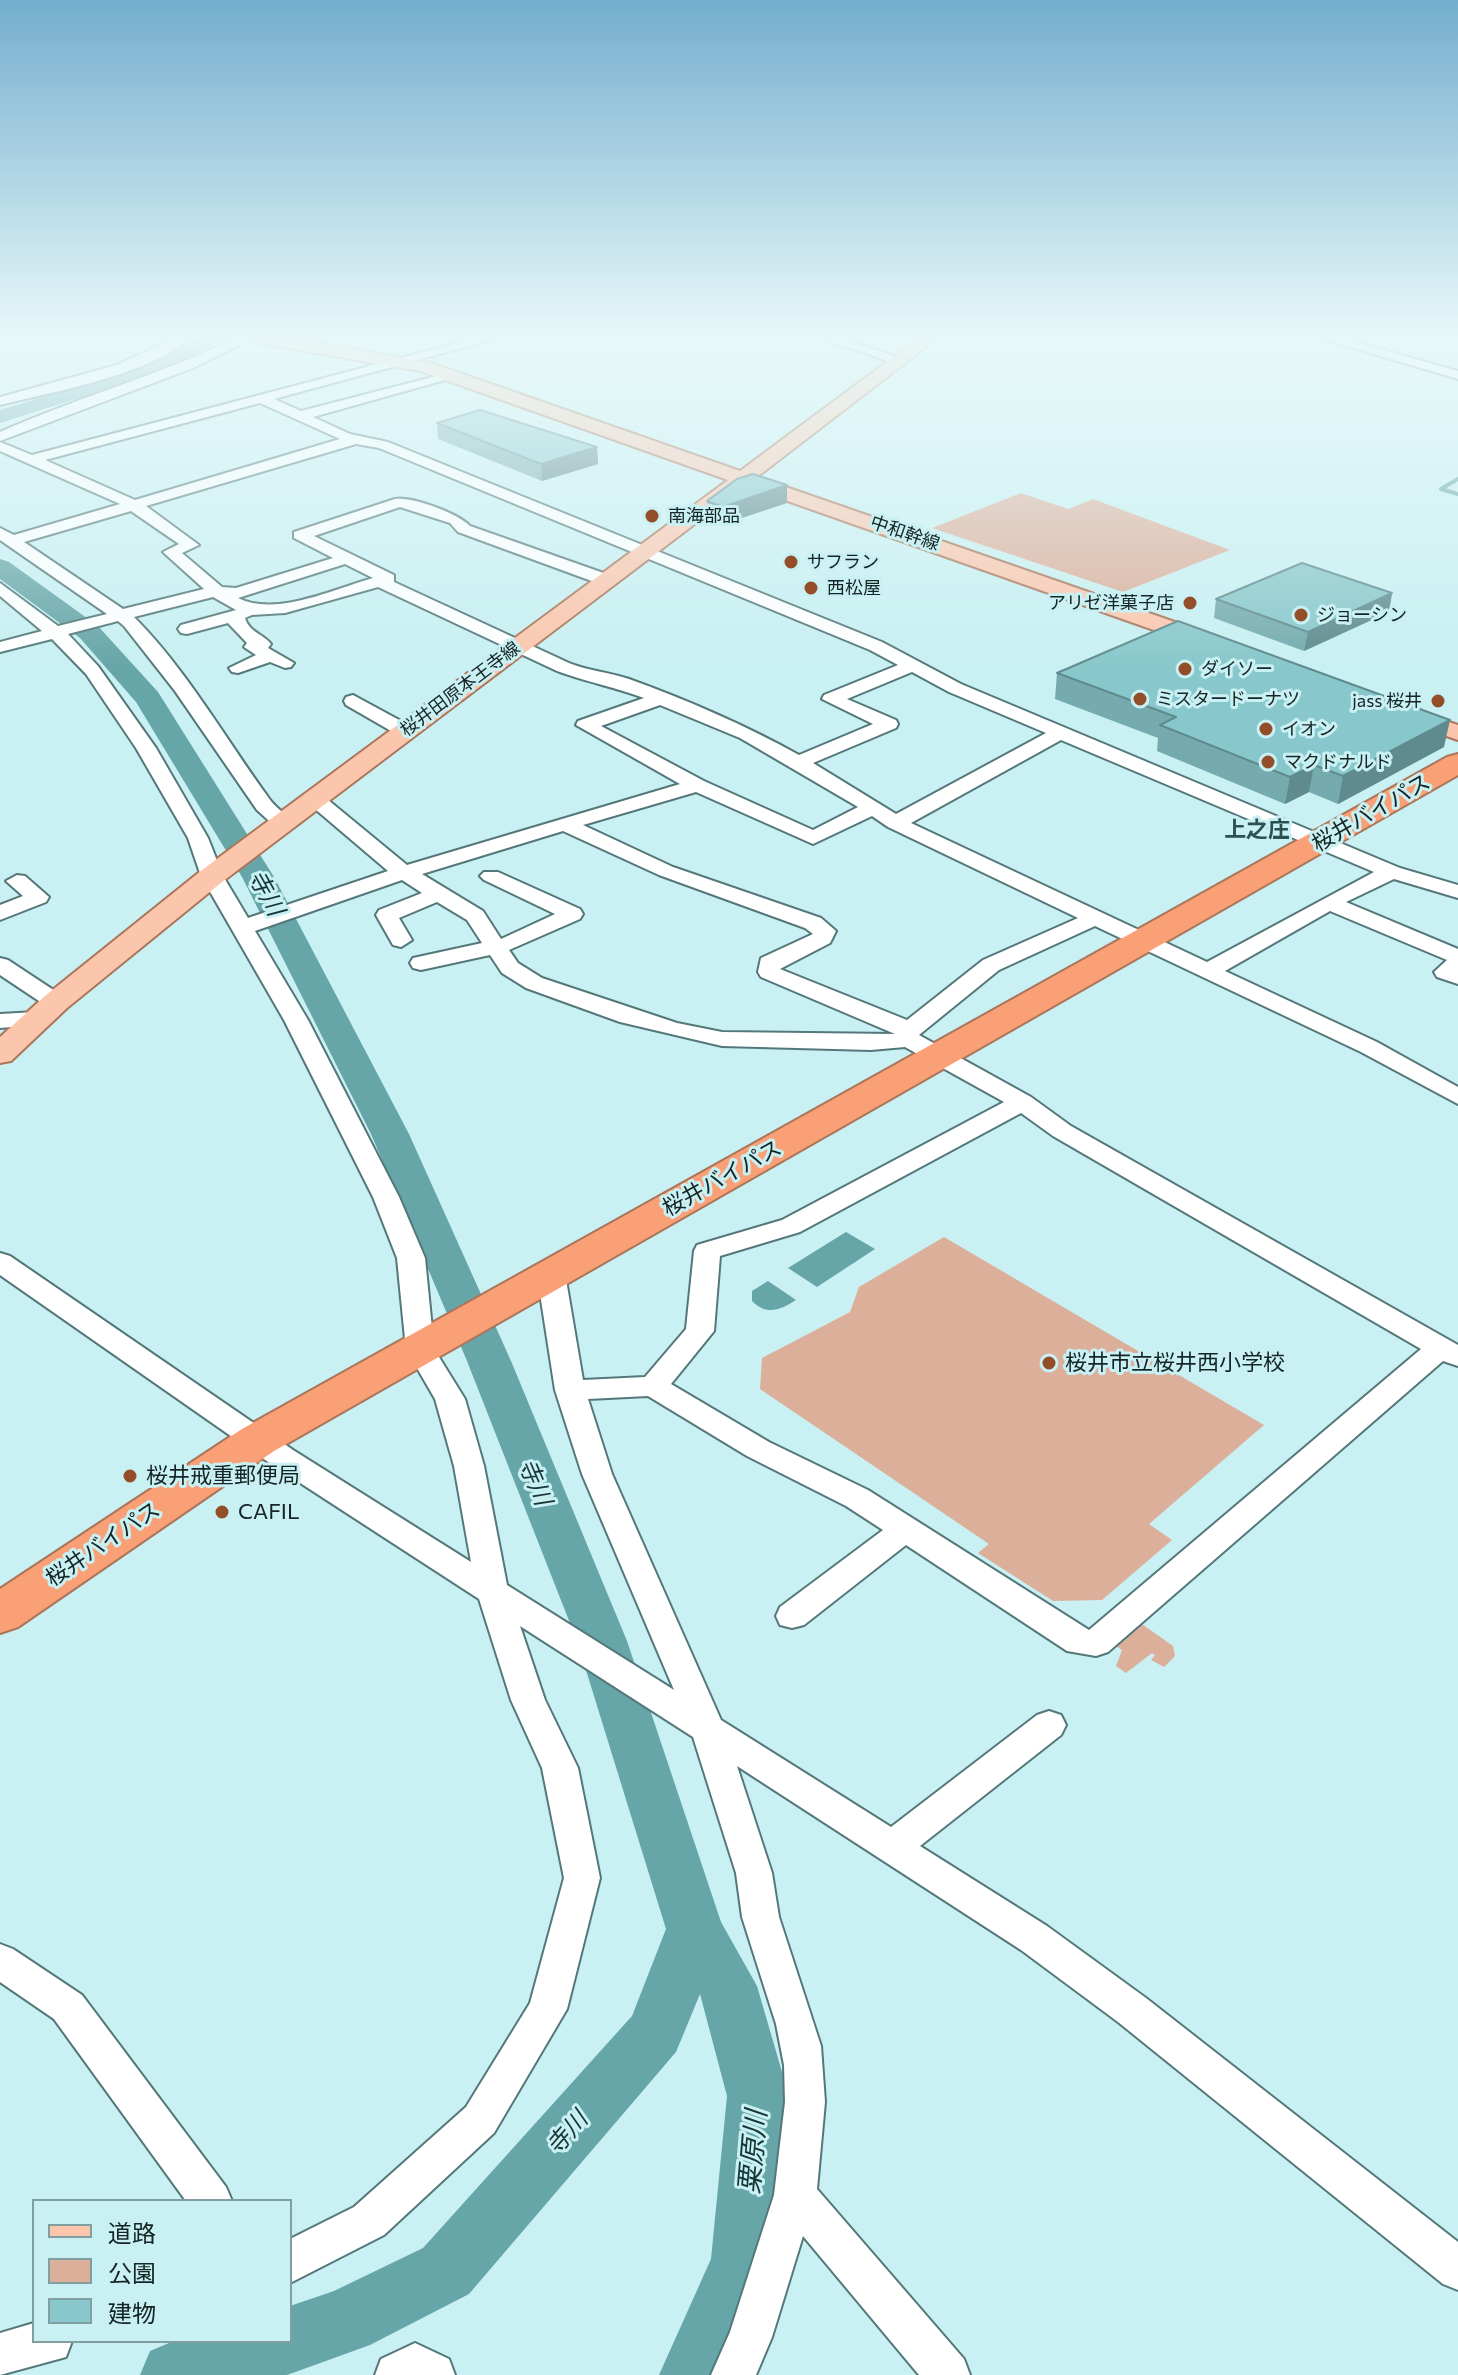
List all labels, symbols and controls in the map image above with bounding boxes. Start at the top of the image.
place label: 南海部品 [668,505,740,527]
marker: 南海部品 [643,507,661,525]
street label: 中和幹線 [867,511,943,555]
place label: サフラン [807,551,879,573]
marker: サフラン [782,553,800,571]
place label: 西松屋 [827,577,881,599]
marker: 西松屋 [802,579,820,597]
place label: アリゼ洋菓子店 [1048,592,1174,614]
marker: アリゼ洋菓子店 [1181,594,1199,612]
place label: ジョーシン [1317,604,1407,626]
marker: ジョーシン [1292,606,1310,624]
street label: 桜井田原本王寺線 [396,637,524,741]
place label: ダイソー [1201,658,1273,680]
marker: ダイソー [1176,660,1194,678]
place label: ミスタードーナツ [1156,688,1300,710]
marker: ミスタードーナツ [1131,690,1149,708]
place label: jass 桜井 [1352,690,1422,712]
marker: jass 桜井 [1429,692,1447,710]
place label: イオン [1282,718,1336,740]
marker: イオン [1257,720,1275,738]
place label: マクドナルド [1284,751,1392,773]
marker: マクドナルド [1259,753,1277,771]
street label: 桜井バイパス [1307,769,1435,857]
district label: 上之庄 [1224,817,1290,843]
water label: 寺川 [242,865,290,921]
street label: 桜井バイパス [658,1134,786,1222]
place label: 桜井市立桜井西小学校 [1065,1350,1285,1376]
marker: 桜井市立桜井西小学校 [1040,1354,1058,1372]
water label: 寺川 [512,1454,558,1510]
place label: 桜井戒重郵便局 [146,1463,300,1489]
marker: 桜井戒重郵便局 [121,1467,139,1485]
street label: 桜井バイパス [41,1496,165,1592]
place label: CAFIL [238,1499,300,1525]
marker: CAFIL [213,1503,231,1521]
water label: 寺川 [540,2105,594,2161]
water label: 粟原川 [733,2109,773,2195]
legend [32,2199,292,2343]
text: 道路 [108,2218,156,2247]
text: 公園 [108,2258,156,2287]
text: 建物 [108,2298,156,2327]

